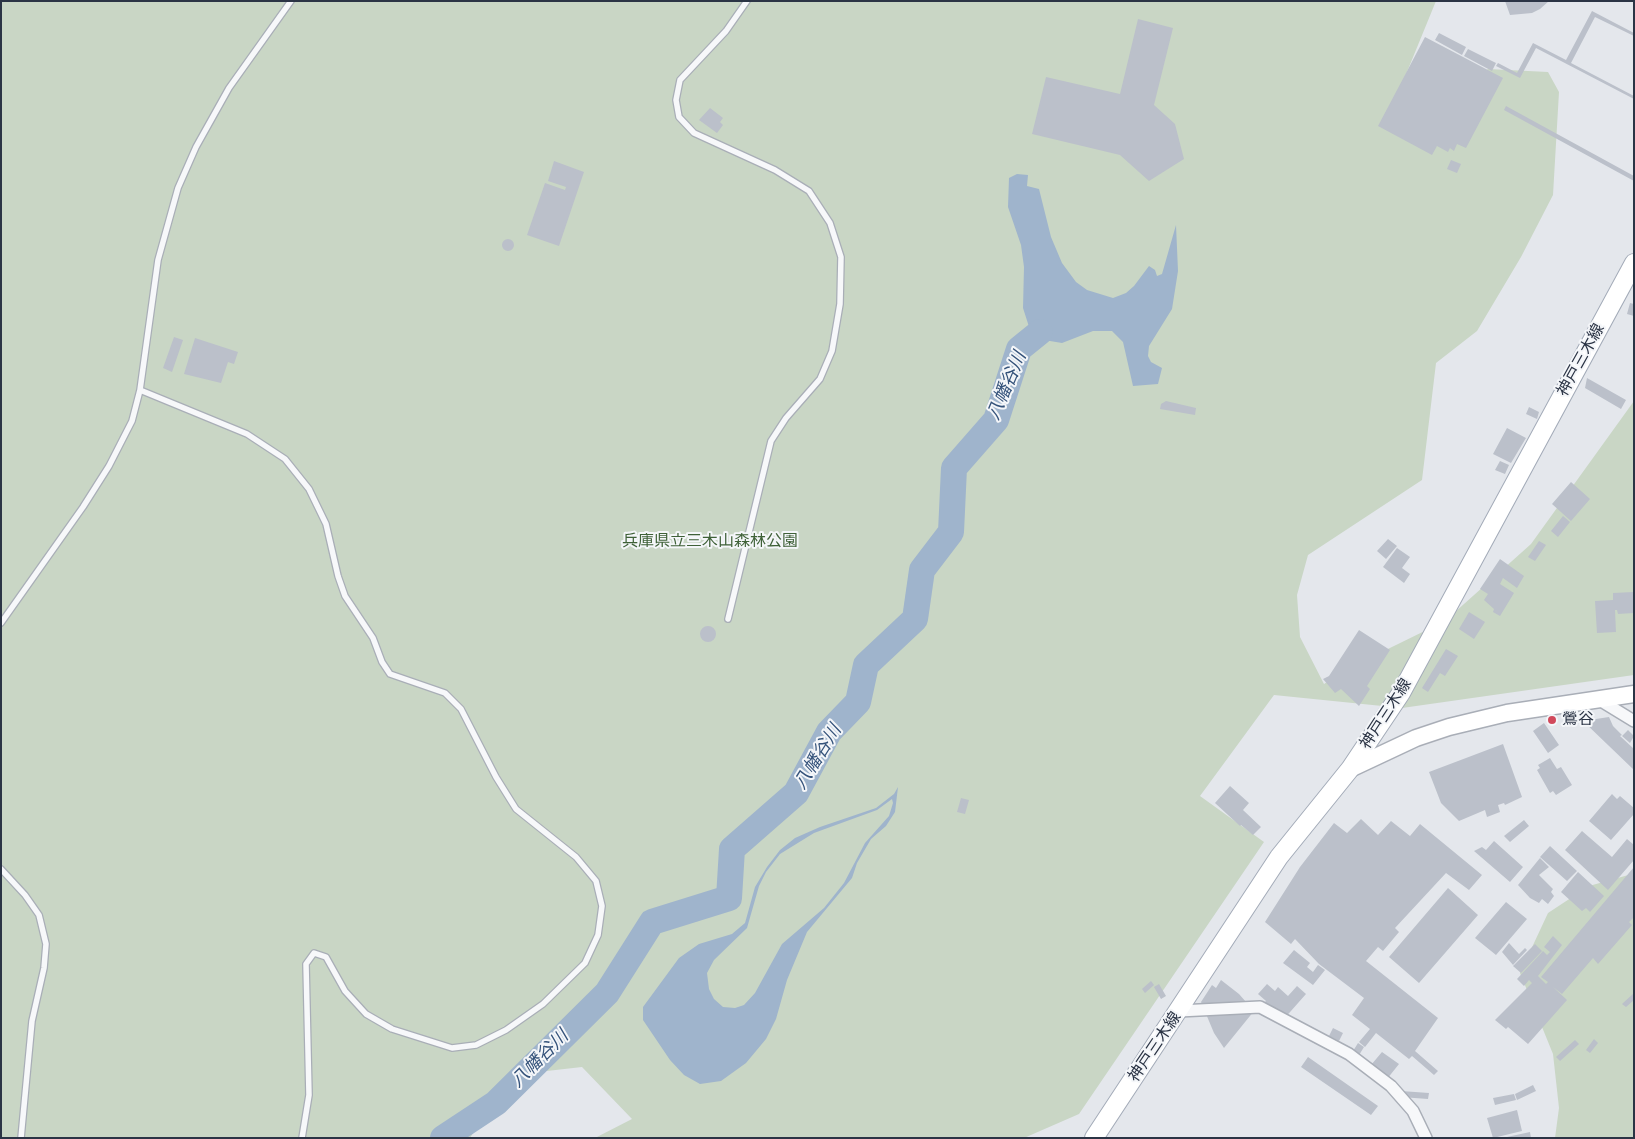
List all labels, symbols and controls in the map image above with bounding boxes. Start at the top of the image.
street label: 神戸三木線 [1553,320,1609,400]
water label: 八幡谷川 [983,349,1031,423]
park label: 兵庫県立三木山森林公園 [622,532,798,552]
street label: 神戸三木線 [1356,675,1416,753]
place label: 鶯谷 [1562,710,1594,730]
marker: 鶯谷 [1546,714,1558,726]
water label: 八幡谷川 [790,721,846,793]
street label: 神戸三木線 [1125,1008,1185,1086]
water label: 八幡谷川 [507,1026,573,1092]

